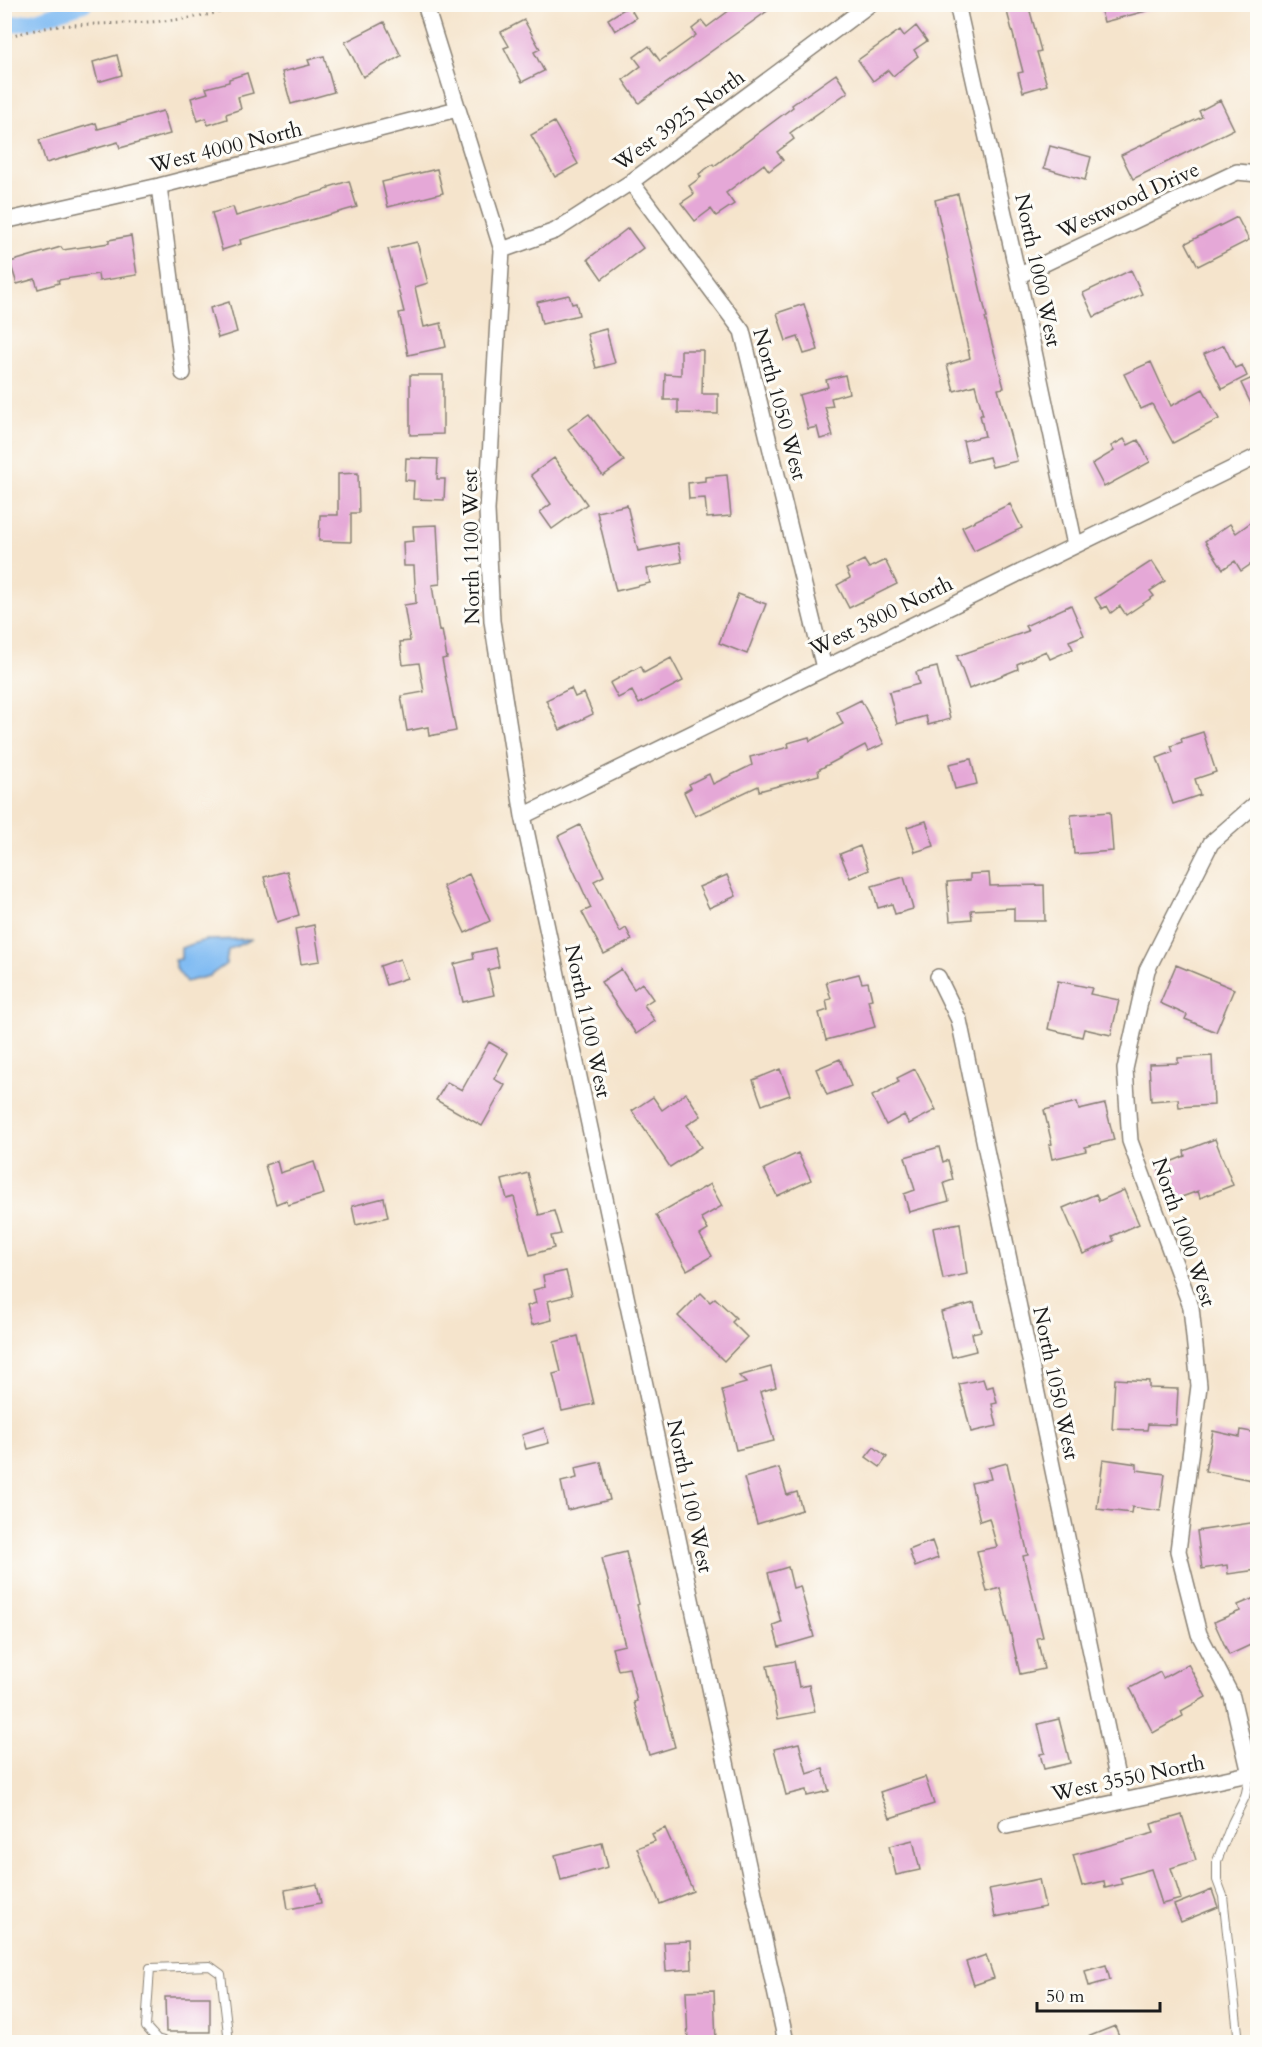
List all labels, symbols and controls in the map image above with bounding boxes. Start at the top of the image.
street label: West 3925 North [607,63,751,179]
street label: West 4000 North [146,114,306,181]
street label: Westwood Drive [1052,155,1204,246]
street label: North 1000 West [1007,191,1068,350]
street label: North 1050 West [745,325,814,483]
street label: North 1100 West [456,468,487,625]
street label: West 3800 North [804,569,958,664]
street label: North 1100 West [557,942,618,1101]
street label: North 1000 West [1144,1154,1223,1311]
street label: North 1050 West [1025,1304,1086,1463]
street label: North 1100 West [659,1417,720,1576]
street label: West 3550 North [1048,1748,1208,1809]
scale bar [1037,1975,1160,2013]
text: 50 m [1046,1984,1085,2009]

